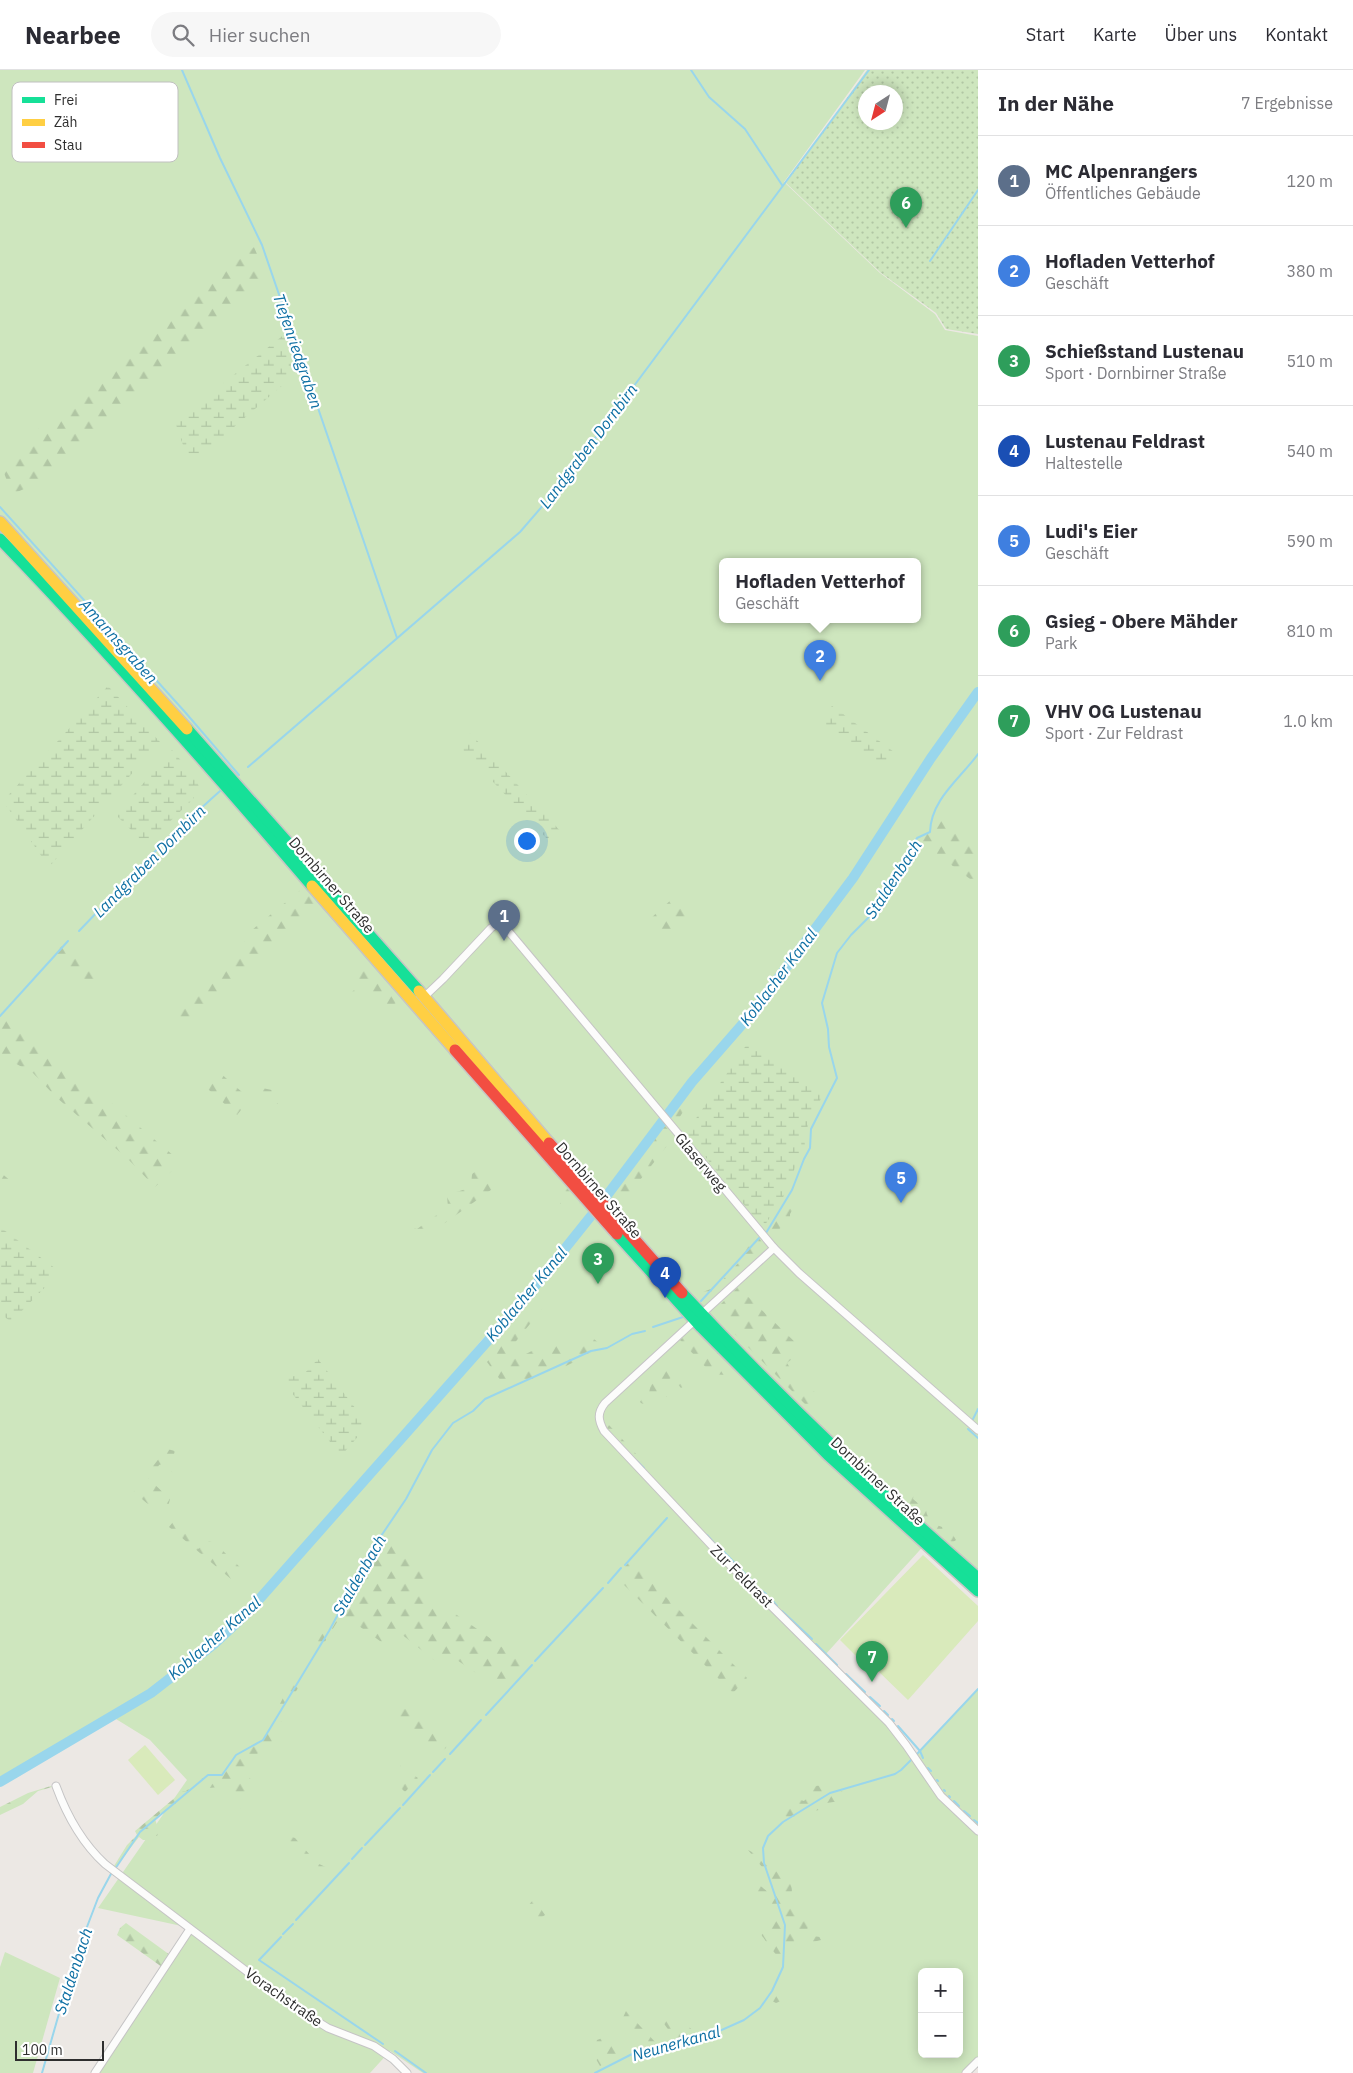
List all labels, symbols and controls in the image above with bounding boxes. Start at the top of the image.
search box [151,12,501,57]
text: Nearbee [25,19,121,51]
icon: search [169,21,197,49]
text: Hier suchen [209,23,311,47]
text: Start [1026,23,1065,46]
text: Karte [1093,23,1137,46]
text: Über uns [1165,23,1237,46]
text: Kontakt [1265,23,1328,46]
legend [12,82,178,162]
north arrow [858,85,903,130]
text: In der Nähe [998,89,1114,117]
text: Frei [54,91,78,109]
text: 7 Ergebnisse [1241,93,1333,113]
text: Zäh [54,113,78,131]
text: Stau [54,136,82,154]
text: MC Alpenrangers [1045,159,1198,183]
text: 1 [1009,171,1019,191]
text: 120 m [1286,171,1333,191]
text: Öffentliches Gebäude [1045,183,1201,203]
pin: 6 [890,187,922,228]
text: Hofladen Vetterhof [1045,249,1215,273]
text: 2 [1009,261,1019,281]
text: 380 m [1286,261,1333,281]
text: Geschäft [1045,273,1109,293]
water label: Tiefenriedgraben [269,291,327,411]
text: Schießstand Lustenau [1045,339,1244,363]
text: 3 [1009,351,1019,371]
text: 510 m [1286,351,1333,371]
text: Sport · Dornbirner Straße [1045,363,1226,383]
water label: Landgraben Dornbirn [535,380,641,512]
text: Lustenau Feldrast [1045,429,1205,453]
text: 4 [1009,441,1019,461]
text: 540 m [1286,441,1333,461]
text: Haltestelle [1045,453,1123,473]
text: Ludi's Eier [1045,519,1138,543]
text: 5 [1009,531,1019,551]
text: 590 m [1286,531,1333,551]
text: Geschäft [1045,543,1109,563]
popup [719,558,921,623]
text: Hofladen Vetterhof [735,569,905,593]
text: Geschäft [735,593,799,613]
water label: Amannsgraben [75,594,162,688]
text: Gsieg - Obere Mähder [1045,609,1238,633]
text: 6 [1009,621,1019,641]
text: 810 m [1286,621,1333,641]
text: Park [1045,633,1077,653]
pin: 2 [804,640,836,681]
text: VHV OG Lustenau [1045,699,1202,723]
text: 7 [1009,711,1019,731]
text: 1.0 km [1283,711,1333,731]
text: Sport · Zur Feldrast [1045,723,1183,743]
water label: Landgraben Dornbirn [89,801,209,921]
your location [514,828,540,854]
street label: Dornbirner Straße [285,833,379,937]
water label: Staldenbach [860,836,926,922]
pin: 1 [488,900,520,941]
water label: Koblacher Kanal [735,924,821,1030]
street label: Glaserweg [671,1129,731,1195]
street label: Dornbirner Straße [552,1138,646,1242]
pin: 5 [885,1162,917,1203]
water label: Koblacher Kanal [481,1242,572,1345]
pin: 3 [582,1243,614,1284]
pin: 4 [649,1257,681,1298]
street label: Dornbirner Straße [827,1433,929,1529]
water label: Staldenbach [328,1531,390,1619]
street label: Zur Feldrast [707,1541,777,1611]
water label: Koblacher Kanal [163,1592,265,1684]
pin: 7 [856,1641,888,1682]
water label: Staldenbach [50,1925,96,2017]
street label: Vorachstraße [242,1963,326,2031]
map controls [918,1968,963,2058]
button: + [918,1968,963,2013]
button: − [918,2013,963,2058]
water label: Neunerkanal [629,2021,723,2065]
scale bar [15,2038,104,2061]
text: 100 m [22,2041,63,2059]

